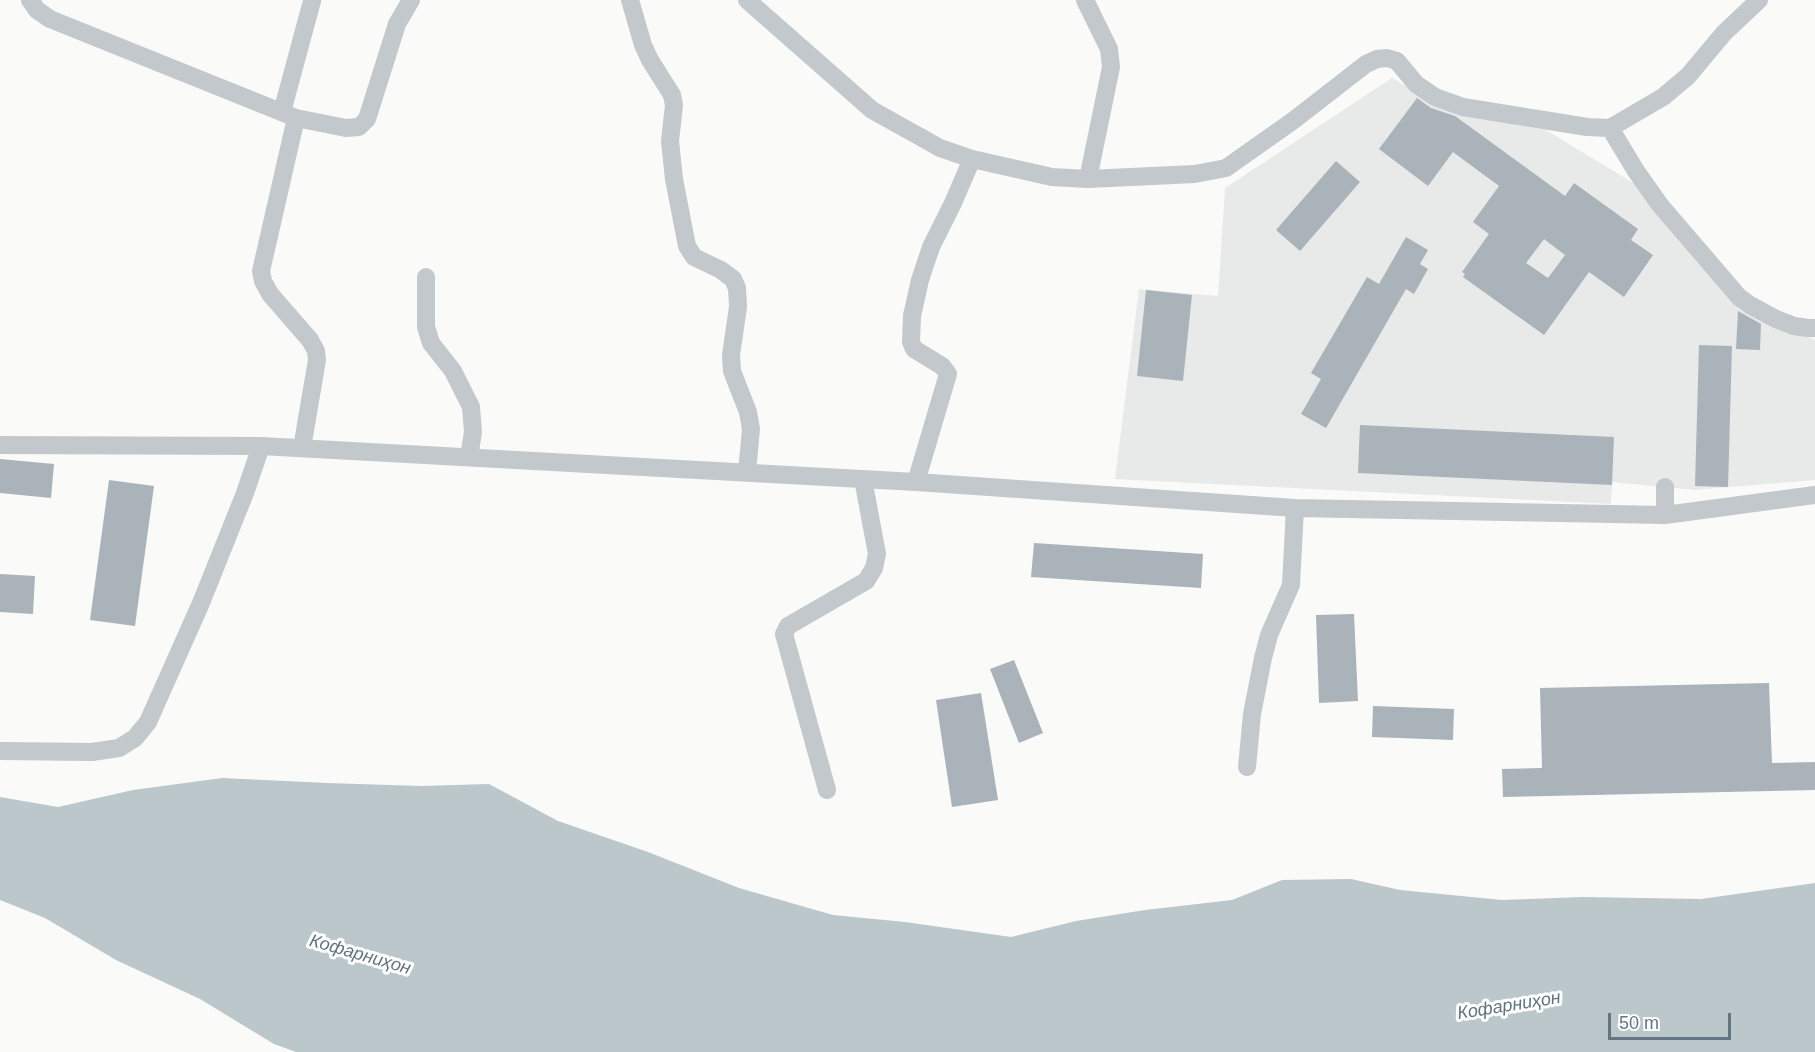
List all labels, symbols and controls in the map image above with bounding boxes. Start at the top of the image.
water label: Кофарниҳон [307,930,413,980]
water label: Кофарниҳон [1456,987,1562,1025]
scale bar [1611,1001,1734,1039]
text: 50 m [1619,1013,1659,1033]

